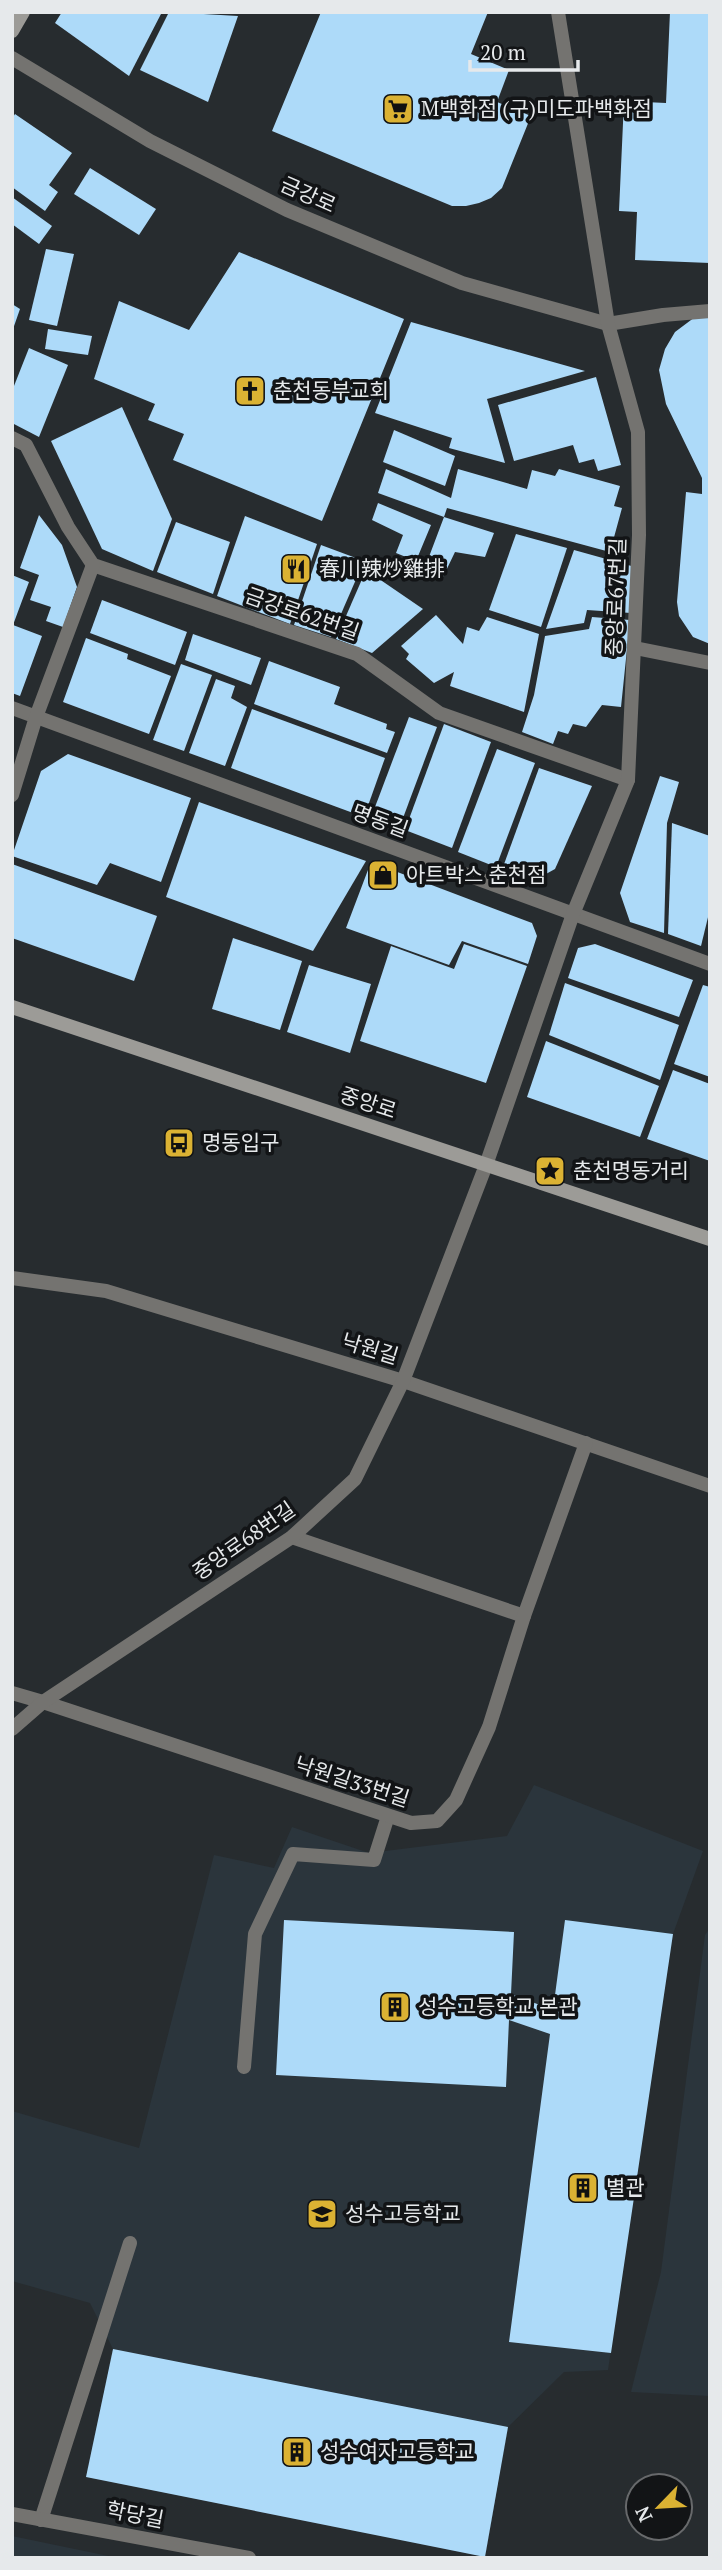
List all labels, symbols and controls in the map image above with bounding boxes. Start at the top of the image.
scale bar [470,28,578,72]
text: 20 m [480,38,526,66]
supermarket icon: M백화점 (구)미도파백화점 [381,92,415,126]
place label: M백화점 (구)미도파백화점 [421,94,652,122]
street label: 금강로 [276,170,341,219]
church icon: 춘천동부교회 [233,374,267,408]
place label: 춘천동부교회 [273,376,389,404]
street label: 중앙로67번길 [599,537,631,657]
restaurant icon: 春川辣炒雞排 [279,552,313,586]
place label: 春川辣炒雞排 [319,554,445,582]
street label: 금강로62번길 [242,580,363,646]
street label: 명동길 [348,797,412,843]
shop icon: 아트박스 춘천점 [366,858,400,892]
place label: 아트박스 춘천점 [406,860,546,888]
street label: 중앙로 [336,1080,400,1124]
bus stop icon: 명동입구 [162,1126,196,1160]
place label: 명동입구 [202,1128,279,1156]
place icon: 춘천명동거리 [533,1154,567,1188]
place label: 춘천명동거리 [573,1156,689,1184]
street label: 낙원길 [338,1326,402,1370]
street label: 중앙로68번길 [187,1495,300,1586]
street label: 낙원길33번길 [291,1749,413,1813]
building icon: 성수고등학교 본관 [378,1990,412,2024]
place label: 성수고등학교 본관 [418,1992,578,2020]
building icon: 별관 [566,2171,600,2205]
place label: 별관 [606,2173,645,2201]
school or university icon: 성수고등학교 [305,2197,339,2231]
place label: 성수고등학교 [345,2199,461,2227]
building icon: 성수여자고등학교 [280,2435,314,2469]
place label: 성수여자고등학교 [320,2437,475,2465]
north arrow [624,2472,694,2542]
street label: 학당길 [104,2495,166,2533]
text: N [629,2502,658,2526]

